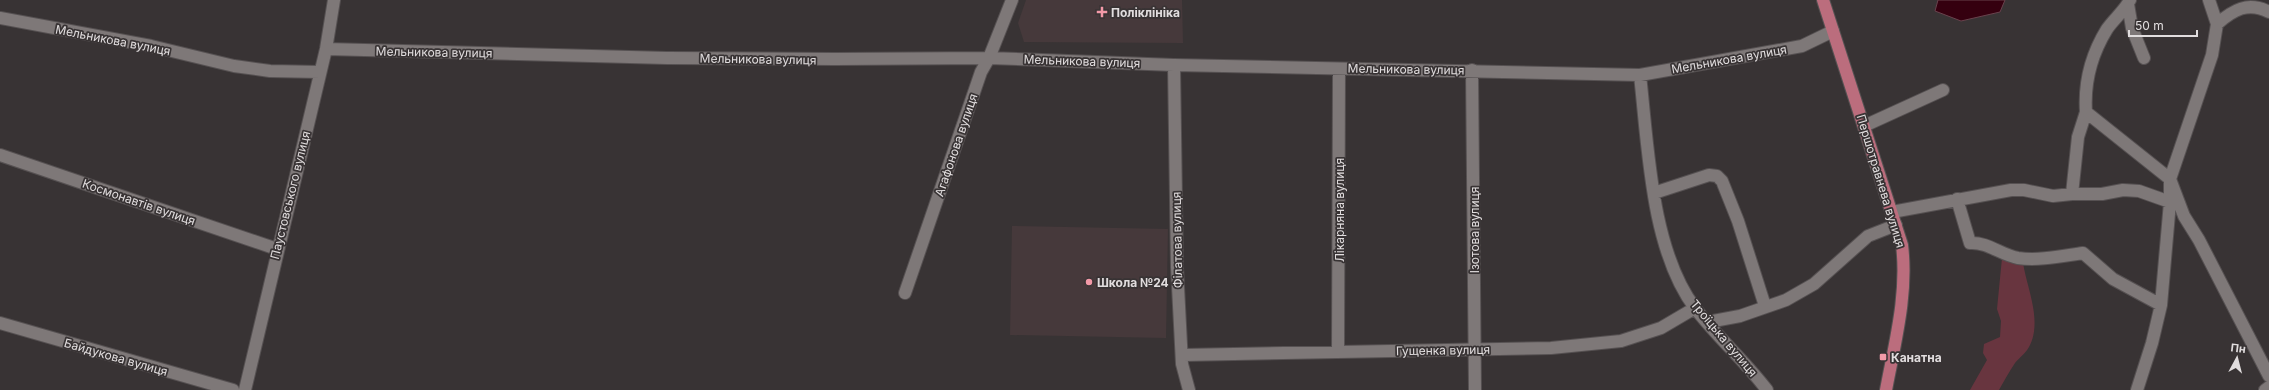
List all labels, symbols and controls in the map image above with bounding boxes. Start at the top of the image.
place label: Поліклініка [1111,5,1180,20]
marker: Поліклініка [1096,6,1108,18]
scale bar [2129,12,2197,38]
text: 50 m [2135,18,2164,33]
street label: Мельникова вулиця [54,21,172,59]
street label: Мельникова вулиця [1670,41,1788,77]
street label: Мельникова вулиця [376,43,492,61]
street label: Мельникова вулиця [700,50,816,68]
street label: Мельникова вулиця [1023,51,1141,71]
street label: Мельникова вулиця [1348,60,1464,78]
street label: Агафонова вулиця [931,92,981,198]
street label: Першотравнева вулиця [1854,112,1908,250]
street label: Паустовського вулиця [267,129,313,261]
street label: Лікарняна вулиця [1332,158,1347,262]
street label: Космонавтів вулиця [81,176,197,228]
street label: Ізотова вулиця [1467,187,1482,273]
street label: Філатова вулиця [1169,191,1185,289]
place label: Школа №24 [1097,275,1169,290]
marker: Школа №24 [1084,277,1094,287]
street label: Троїцька вулиця [1687,296,1761,380]
street label: Байдукова вулиця [63,335,169,379]
north arrow [2217,338,2257,378]
text: Пн [2230,340,2247,356]
street label: Гущенка вулиця [1396,342,1490,358]
place label: Канатна [1891,350,1942,365]
marker: Канатна [1878,352,1888,362]

